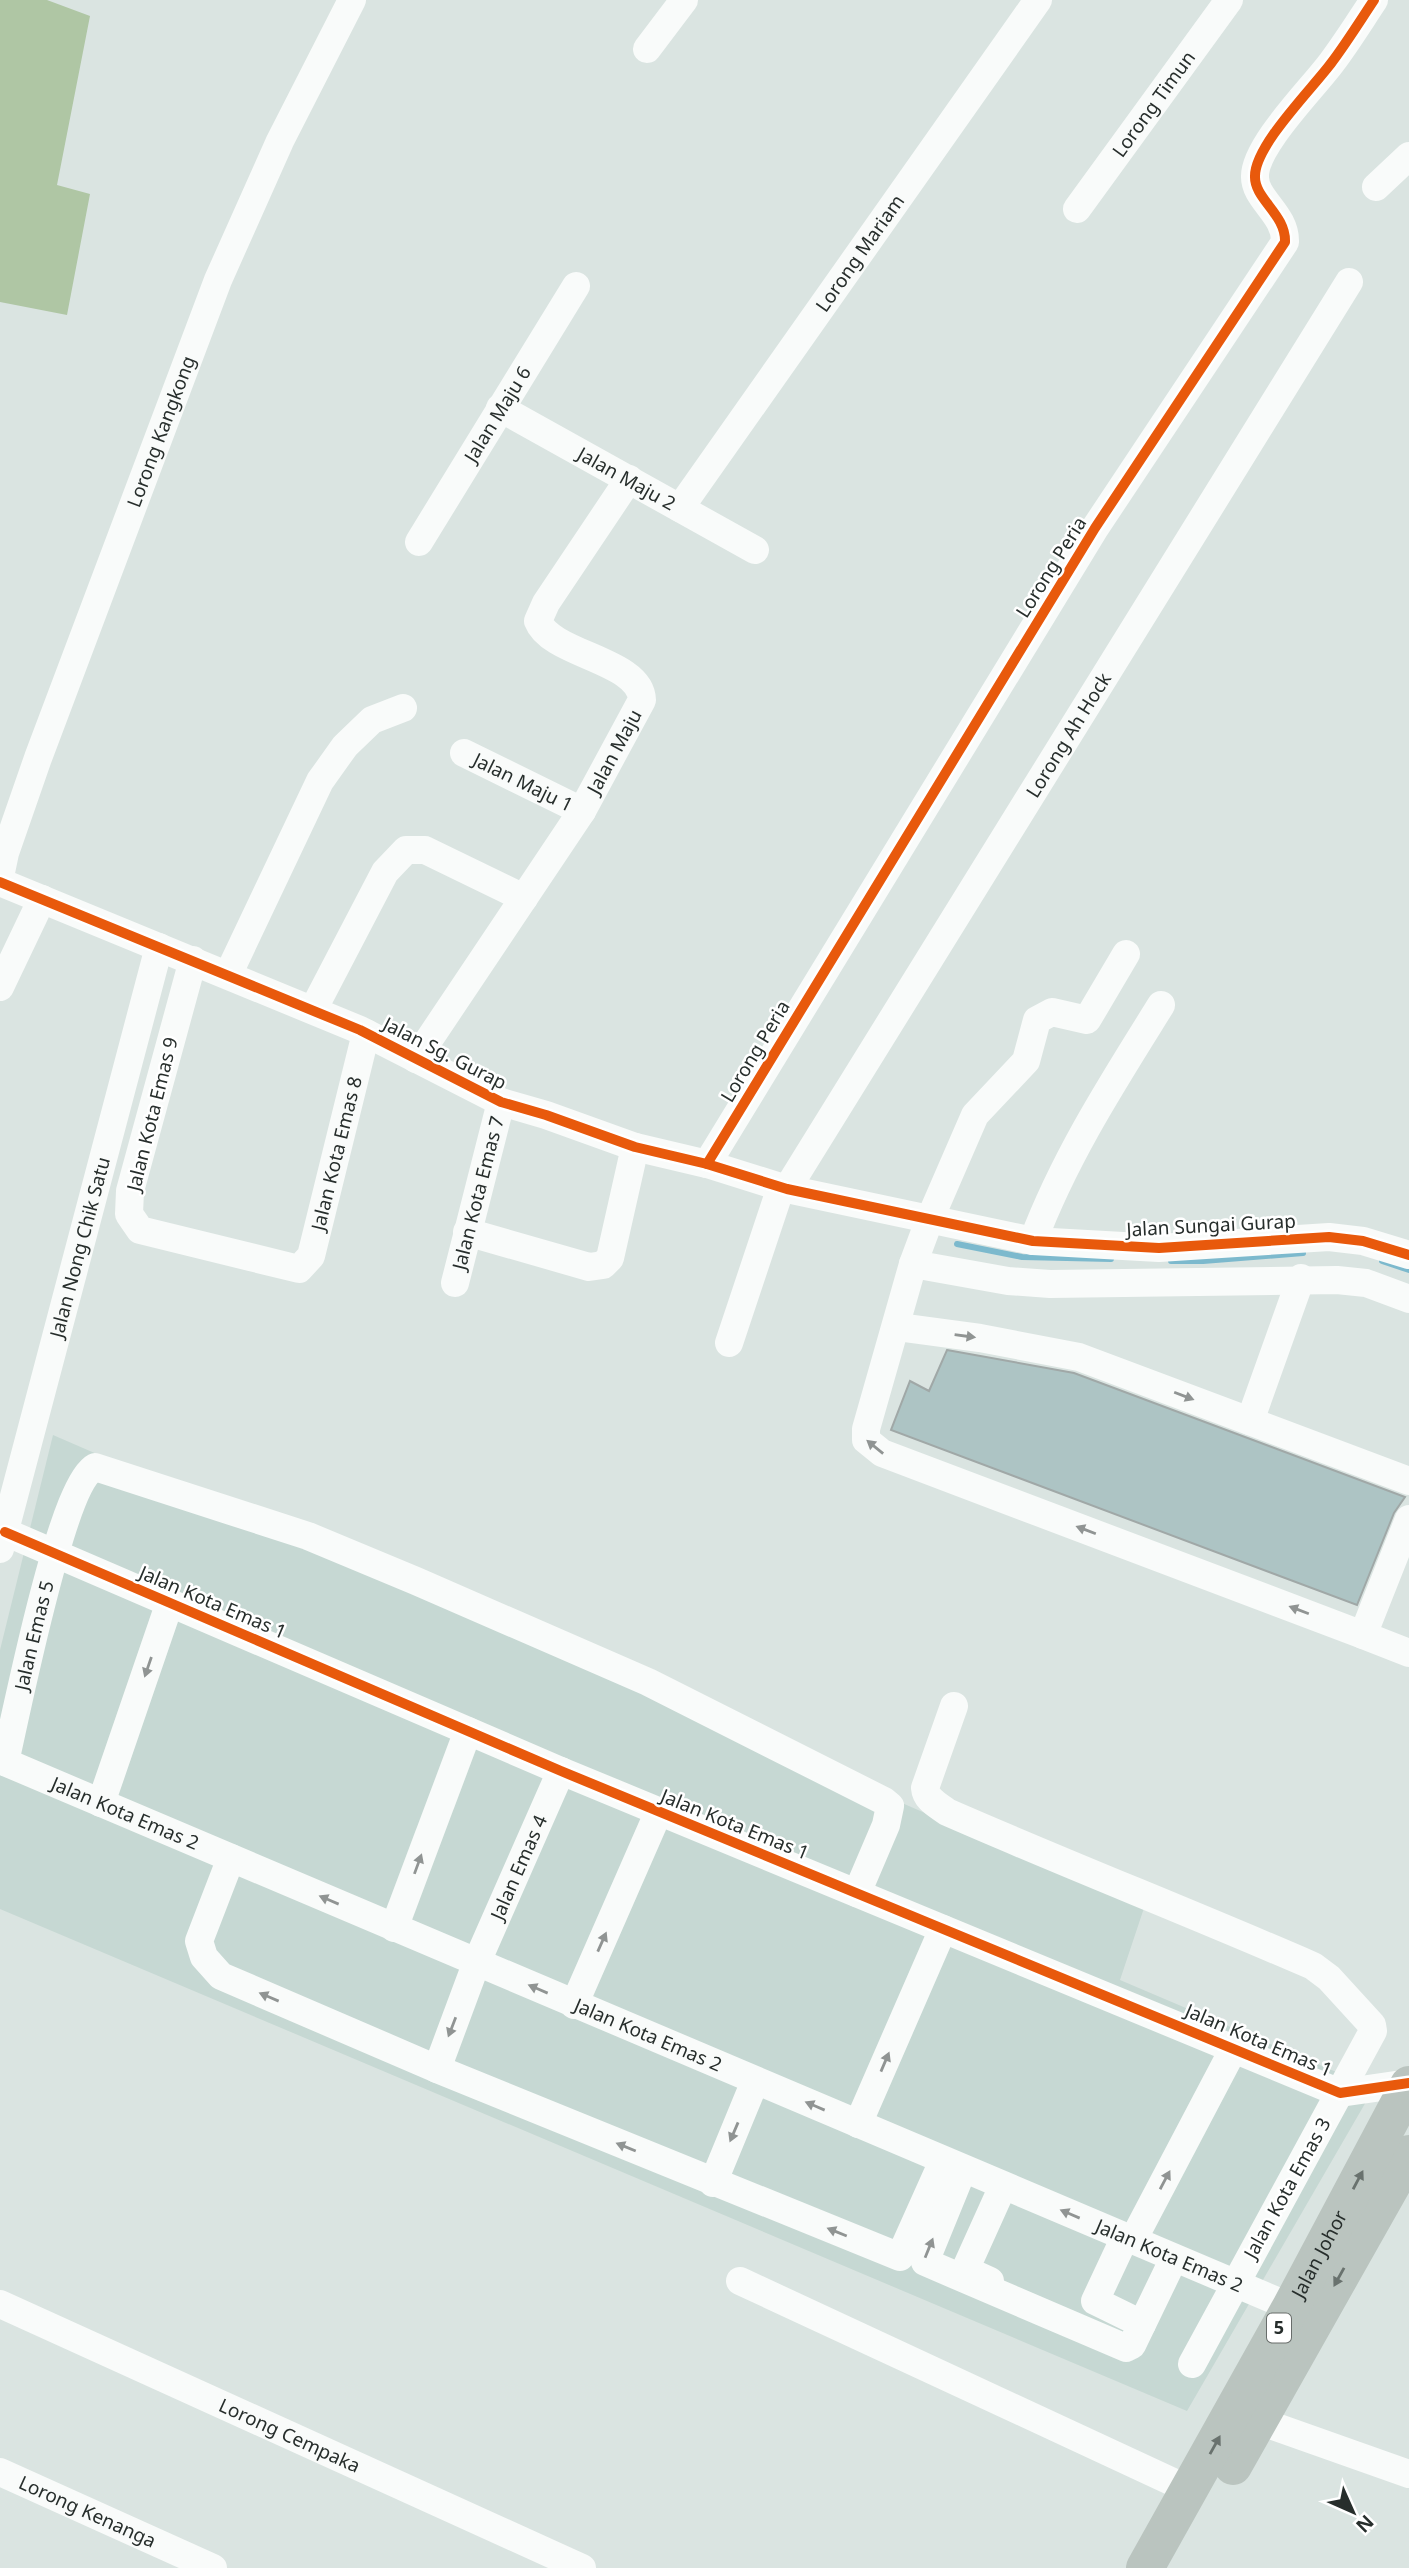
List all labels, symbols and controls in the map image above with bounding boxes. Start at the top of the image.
street label: Lorong Timun [1106,45,1201,162]
street label: Lorong Mariam [809,189,910,317]
street label: Lorong Kangkong [121,352,201,511]
street label: Jalan Maju 6 [457,361,537,469]
street label: Jalan Maju 2 [571,440,680,516]
street label: Lorong Peria [1010,512,1092,622]
street label: Lorong Ah Hock [1020,668,1117,803]
street label: Jalan Maju [580,705,648,800]
street label: Jalan Maju 1 [467,746,578,818]
street label: Lorong Peria [714,995,796,1107]
street label: Jalan Sg. Gurap [377,1010,511,1095]
street label: Jalan Kota Emas 9 [120,1034,184,1196]
street label: Jalan Kota Emas 8 [304,1074,368,1235]
street label: Jalan Kota Emas 7 [445,1113,510,1274]
street label: Jalan Nong Chik Satu [43,1154,116,1343]
street label: Jalan Sungai Gurap [1124,1208,1296,1243]
one-way arrow [954,1330,976,1341]
one-way arrow [1173,1391,1194,1402]
one-way arrow [866,1439,884,1454]
one-way arrow [1075,1524,1096,1535]
street label: Jalan Kota Emas 1 [133,1558,291,1645]
street label: Jalan Emas 5 [8,1577,60,1695]
one-way arrow [1288,1605,1309,1616]
one-way arrow [142,1657,153,1678]
street label: Jalan Kota Emas 2 [46,1770,203,1856]
street label: Jalan Kota Emas 1 [655,1782,813,1866]
street label: Jalan Emas 4 [483,1811,553,1926]
one-way arrow [413,1853,424,1874]
one-way arrow [318,1894,339,1905]
one-way arrow [596,1931,607,1952]
one-way arrow [527,1984,548,1995]
one-way arrow [259,1991,280,2002]
street label: Jalan Kota Emas 2 [569,1991,726,2077]
street label: Jalan Kota Emas 1 [1179,1996,1337,2083]
one-way arrow [446,2017,457,2038]
one-way arrow [880,2051,891,2072]
one-way arrow [805,2100,825,2112]
street label: Jalan Kota Emas 3 [1236,2113,1337,2265]
one-way arrow [728,2122,739,2143]
one-way arrow [615,2142,636,2153]
one-way arrow [1159,2170,1170,2190]
one-way arrow [1352,2170,1364,2190]
street label: Jalan Johor [1284,2205,1353,2304]
one-way arrow [1059,2208,1080,2219]
street label: Jalan Kota Emas 2 [1090,2212,1247,2298]
one-way arrow [826,2227,847,2238]
one-way arrow [924,2237,935,2258]
one-way arrow [1333,2268,1345,2287]
road number: 5 [1267,2314,1291,2342]
street label: Lorong Cempaka [215,2392,364,2479]
one-way arrow [1209,2435,1221,2454]
street label: Lorong Kenanga [15,2469,160,2554]
north arrow [1318,2477,1388,2547]
text: N [1350,2509,1380,2539]

